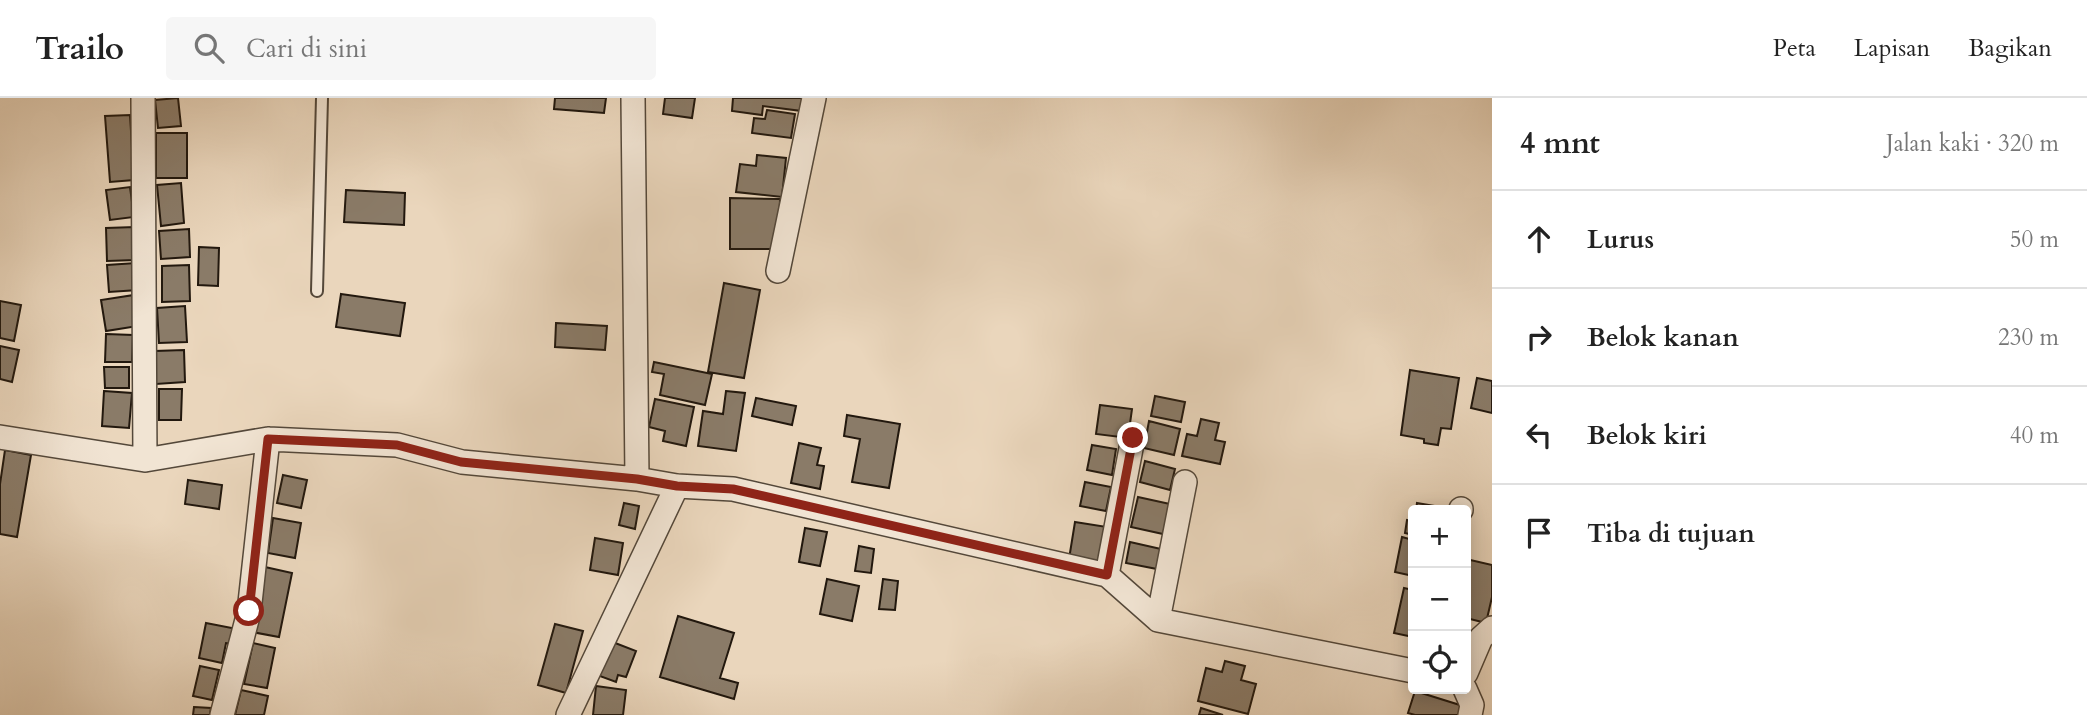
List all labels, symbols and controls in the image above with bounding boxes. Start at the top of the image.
search box [166,17,656,80]
text: Trailo [35,26,124,71]
icon: search [190,29,228,67]
text: Cari di sini [246,31,367,66]
text: Peta [1773,32,1816,65]
text: Lapisan [1854,32,1930,65]
text: Bagikan [1968,32,2052,65]
text: 4 mnt [1520,123,1600,164]
text: Jalan kaki · 320 m [1886,128,2059,159]
icon: ahead [1520,220,1558,258]
text: Lurus [1587,222,1654,257]
text: 50 m [2010,224,2059,255]
icon: right [1520,318,1558,356]
text: Belok kanan [1587,320,1739,355]
text: 230 m [1998,322,2059,353]
icon: left [1520,416,1558,454]
text: Belok kiri [1587,418,1707,453]
text: 40 m [2010,420,2059,451]
route end [1117,422,1148,453]
map controls [1408,505,1471,694]
button: + [1408,505,1471,568]
icon: arrive [1520,514,1558,552]
text: Tiba di tujuan [1587,516,1755,551]
button: − [1408,568,1471,631]
route start [233,595,264,626]
button: locate [1408,631,1471,694]

